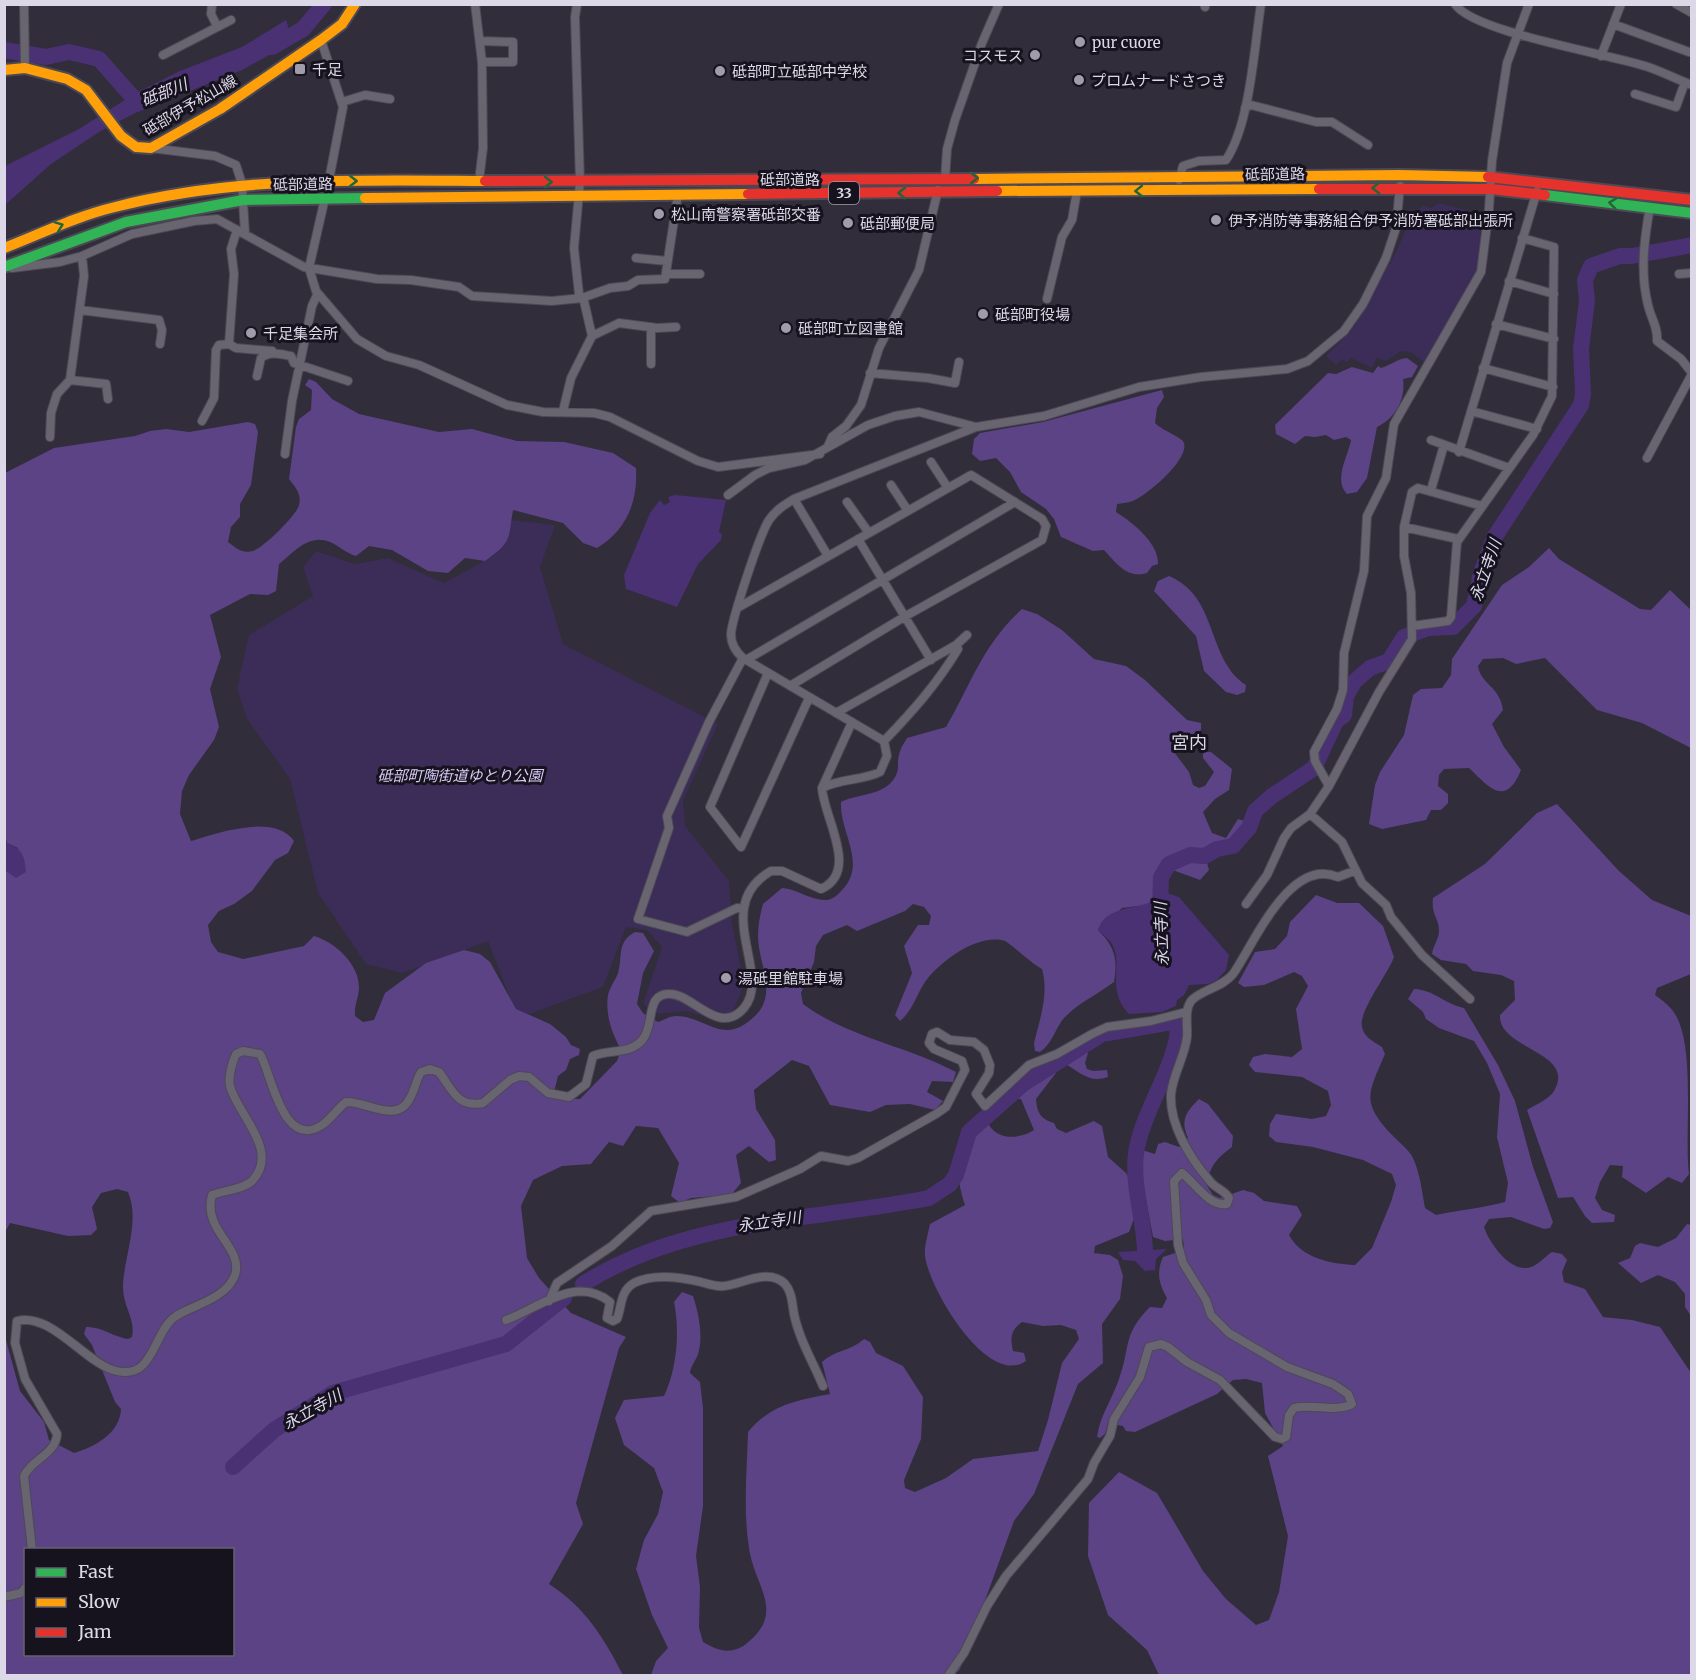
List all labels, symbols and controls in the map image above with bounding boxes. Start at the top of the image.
place label: pur cuore [1092,33,1161,52]
marker: pur cuore [1073,35,1087,49]
place label: コスモス [963,46,1023,65]
marker: コスモス [1028,48,1042,62]
place label: 千足 [312,60,342,79]
marker: 千足 [293,62,307,76]
place label: 砥部町立砥部中学校 [732,62,867,81]
marker: 砥部町立砥部中学校 [713,64,727,78]
street label: 砥部伊予松山線 [140,71,240,139]
place label: プロムナードさつき [1091,71,1226,90]
water label: 砥部川 [138,73,192,110]
marker: プロムナードさつき [1072,73,1086,87]
street label: 砥部道路 [1245,164,1305,184]
street label: 砥部道路 [760,170,820,189]
one-way arrow [970,172,979,184]
street label: 砥部道路 [273,174,333,194]
one-way arrow [349,174,358,187]
one-way arrow [544,176,553,188]
road number: 33 [829,182,859,204]
one-way arrow [1372,182,1381,195]
one-way arrow [1135,184,1144,197]
one-way arrow [898,187,907,199]
one-way arrow [1608,197,1617,210]
place label: 松山南警察署砥部交番 [671,205,821,224]
marker: 松山南警察署砥部交番 [652,207,666,221]
place label: 伊予消防等事務組合伊予消防署砥部出張所 [1228,211,1513,230]
marker: 伊予消防等事務組合伊予消防署砥部出張所 [1209,213,1223,227]
place label: 砥部郵便局 [860,214,935,233]
marker: 砥部郵便局 [841,216,855,230]
one-way arrow [53,220,64,233]
place label: 砥部町役場 [995,305,1070,324]
marker: 砥部町役場 [976,307,990,321]
place label: 砥部町立図書館 [798,319,903,338]
marker: 砥部町立図書館 [779,321,793,335]
place label: 千足集会所 [263,324,338,343]
marker: 千足集会所 [244,326,258,340]
water label: 永立寺川 [1465,535,1506,604]
district label: 宮内 [1171,731,1207,754]
park label: 砥部町陶街道ゆとり公園 [377,766,544,785]
water label: 永立寺川 [1150,900,1172,966]
place label: 湯砥里館駐車場 [738,969,843,988]
marker: 湯砥里館駐車場 [719,971,733,985]
water label: 永立寺川 [736,1206,804,1235]
water label: 永立寺川 [279,1384,347,1433]
legend [24,1548,234,1656]
text: Fast [78,1560,114,1583]
text: Slow [78,1590,121,1613]
text: Jam [77,1620,112,1643]

